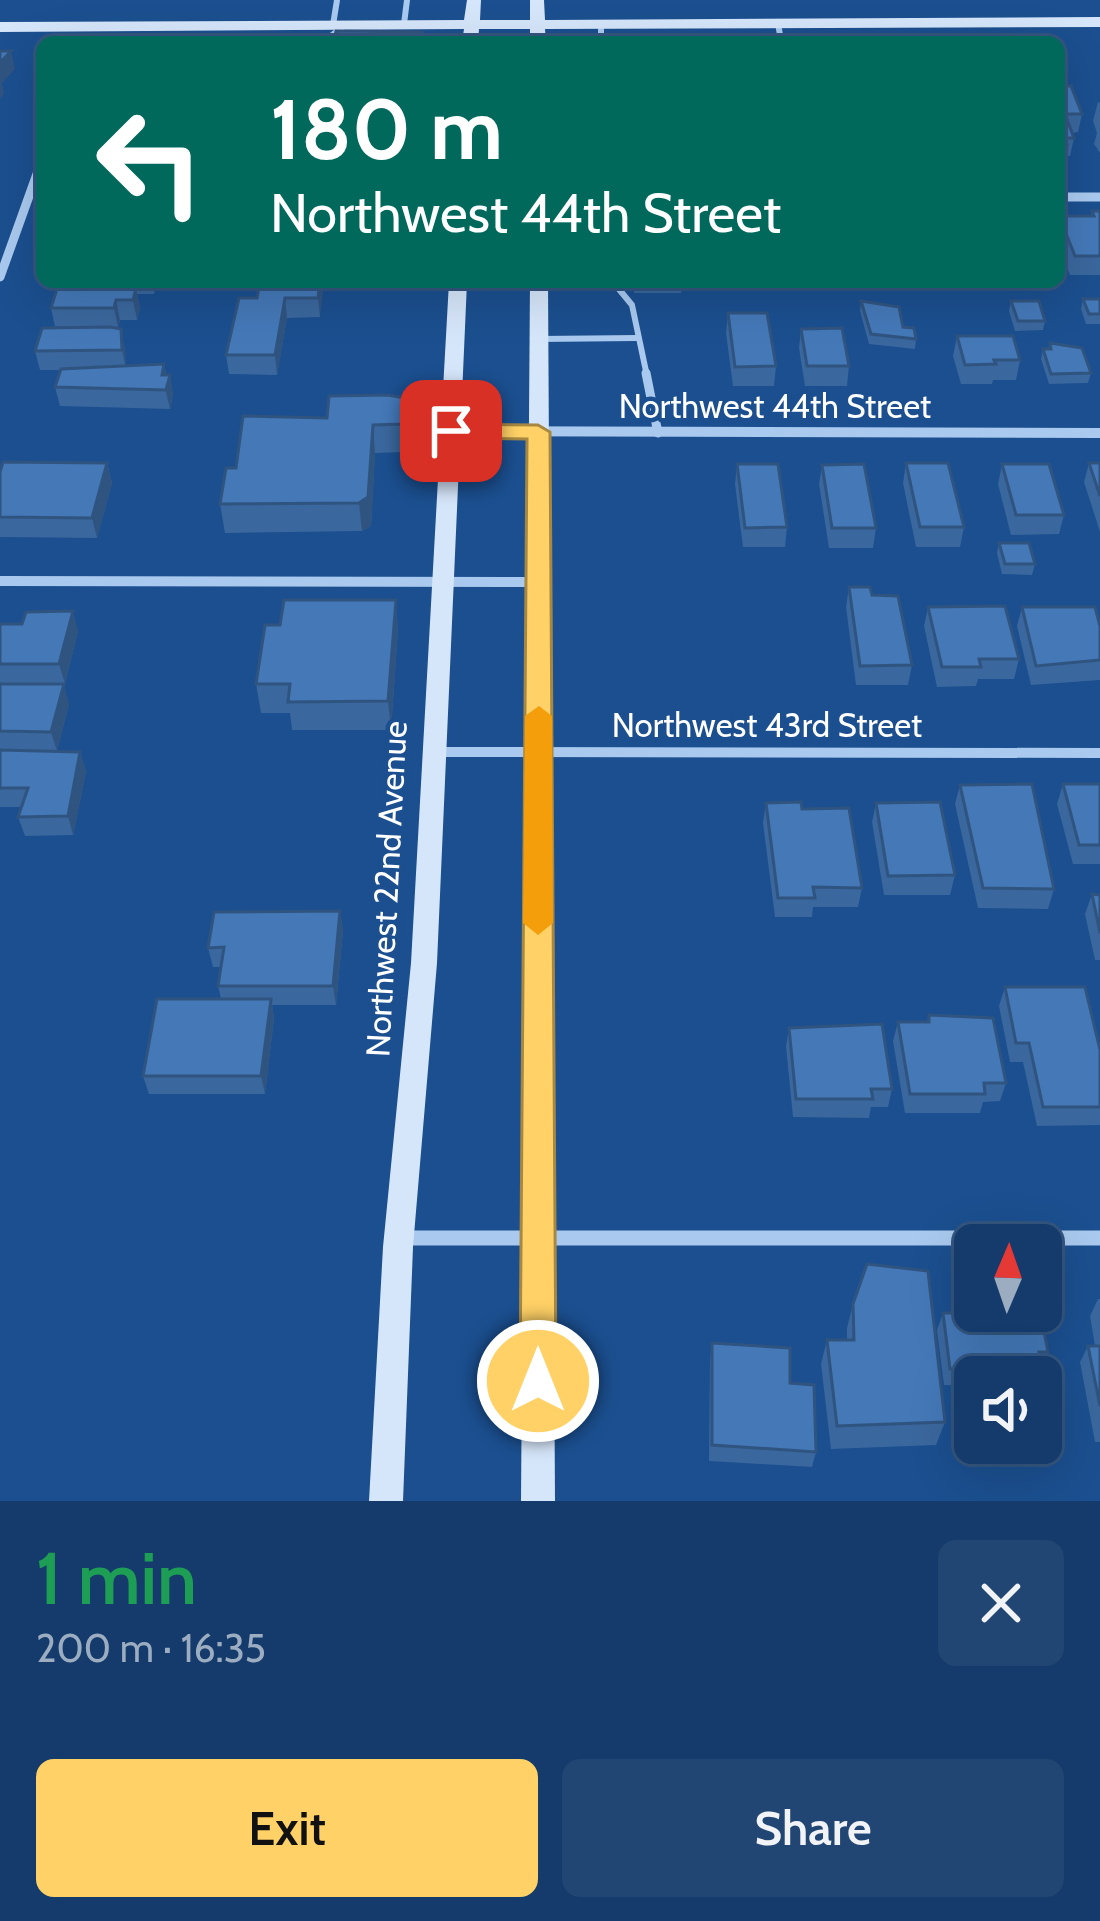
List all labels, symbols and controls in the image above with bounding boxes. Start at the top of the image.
text: 180 m [270,78,503,180]
icon: left [72,84,228,240]
text: Northwest 44th Street [270,180,781,246]
pin [400,380,502,482]
street label: Northwest 44th Street [619,386,931,426]
icon: arrive [418,398,484,464]
street label: Northwest 43rd Street [612,705,922,745]
street label: Northwest 22nd Avenue [357,720,415,1058]
north arrow [954,1224,1062,1332]
map controls [954,1224,1062,1464]
position arrow [475,1318,601,1444]
button: sound [954,1356,1062,1464]
text: 1 min [36,1535,197,1622]
button: close [938,1540,1064,1666]
text: 200 m · 16:35 [36,1624,266,1672]
button: Exit [36,1759,538,1897]
button: Share [562,1759,1064,1897]

